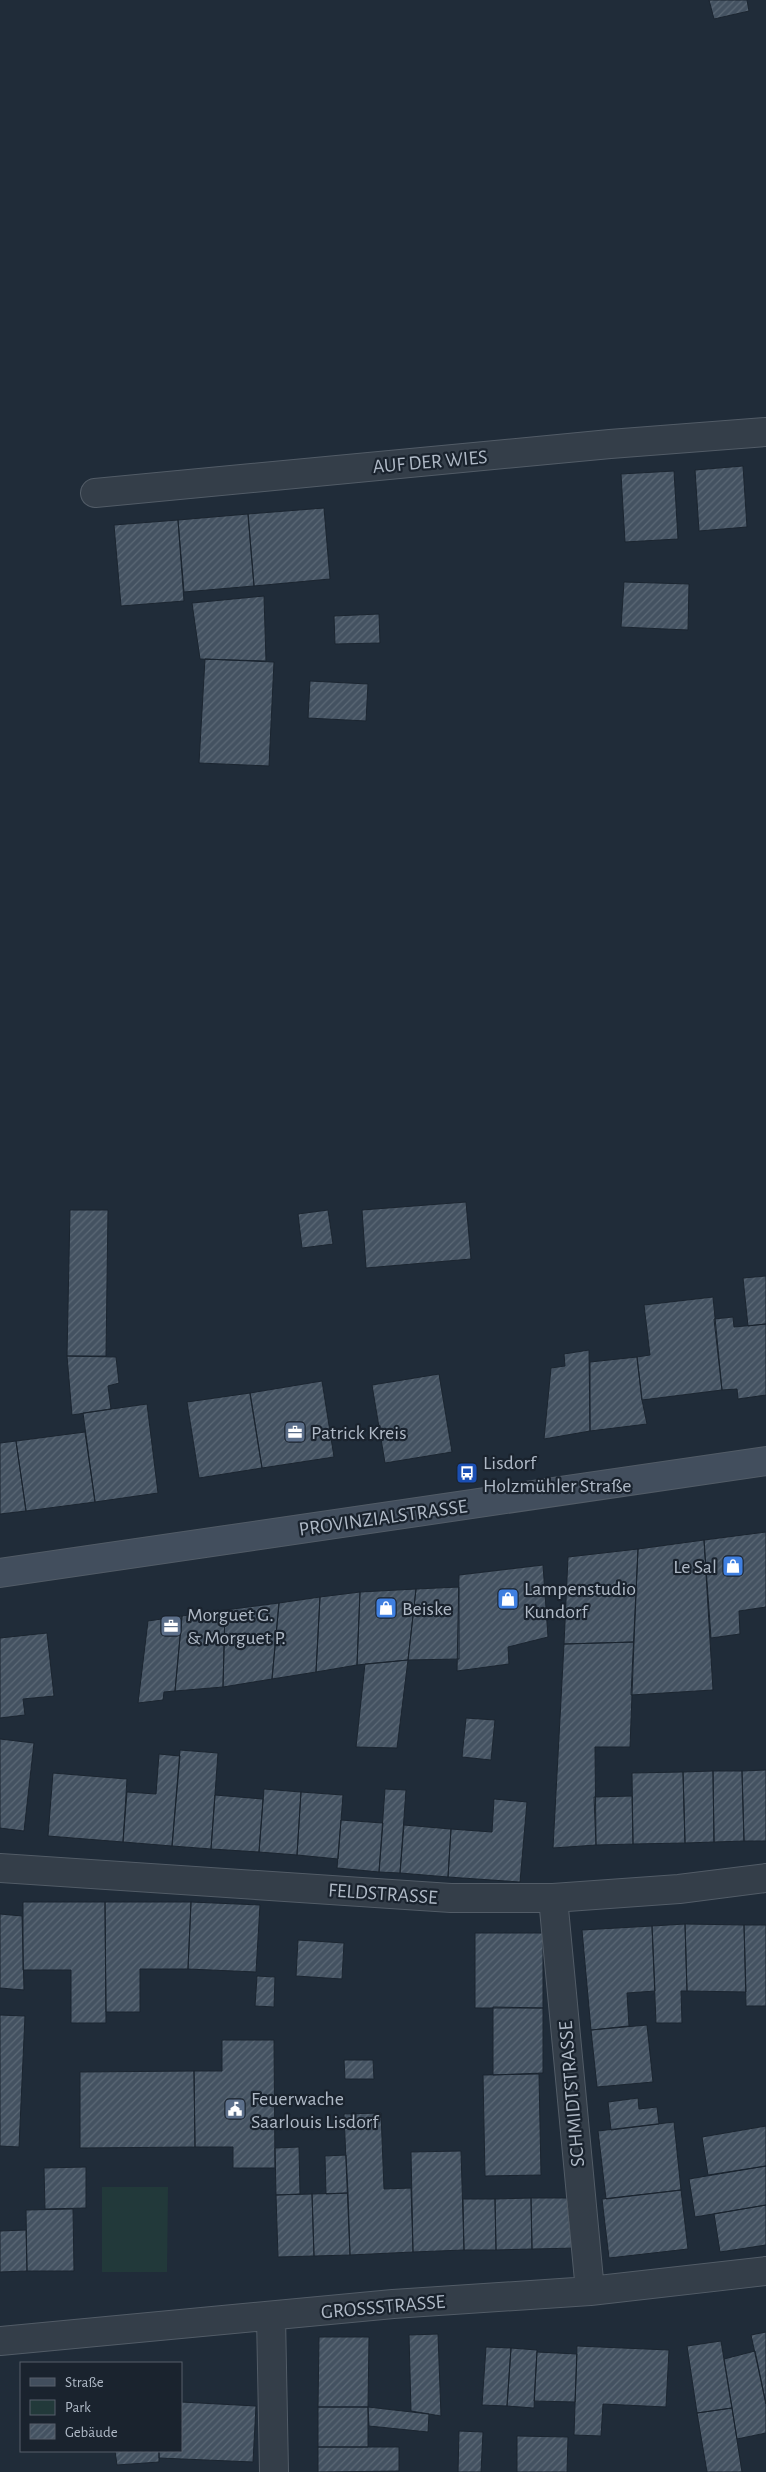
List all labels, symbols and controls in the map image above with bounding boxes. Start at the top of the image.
street label: AUF DER WIES [372,447,488,477]
office icon: Patrick Kreis [283,1420,307,1444]
place label: Patrick Kreis [311,1423,407,1443]
place label: Lisdorf Holzmühler Straße [483,1453,631,1496]
bus stop icon: Lisdorf Holzmühler Straße [455,1461,479,1485]
street label: PROVINZIALSTRASSE [298,1496,469,1540]
shop icon: Le Sal [721,1554,745,1578]
place label: Le Sal [673,1557,717,1577]
place label: Lampenstudio Kundorf [524,1579,636,1622]
shop icon: Lampenstudio Kundorf [496,1587,520,1611]
shop icon: Beiske [374,1596,398,1620]
place label: Beiske [402,1599,452,1619]
place label: Morguet G. & Morguet P. [187,1605,286,1648]
office icon: Morguet G. & Morguet P. [159,1614,183,1638]
street label: FELDSTRASSE [328,1880,439,1908]
street label: SCHMIDTSTRASSE [556,2020,588,2168]
place label: Feuerwache Saarlouis Lisdorf [251,2089,379,2132]
public building icon: Feuerwache Saarlouis Lisdorf [223,2097,247,2121]
street label: GROSSSTRASSE [320,2292,446,2322]
legend [20,2362,182,2452]
text: Straße [65,2375,104,2390]
text: Park [65,2400,91,2415]
text: Gebäude [65,2425,118,2440]

